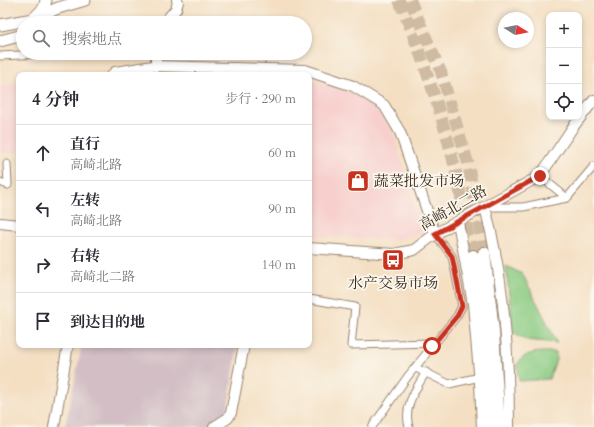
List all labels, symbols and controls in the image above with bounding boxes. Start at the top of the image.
north arrow [498,12,534,48]
map controls [546,12,582,120]
button: + [546,12,582,48]
search box [16,16,312,60]
icon: search [30,27,52,49]
text: 搜索地点 [62,29,122,49]
button: − [546,48,582,84]
button: locate [546,84,582,120]
text: 4 分钟 [32,88,79,111]
text: 步行 · 290 m [225,90,296,108]
text: 直行 [70,134,100,154]
icon: ahead [32,142,54,164]
text: 60 m [268,144,296,162]
text: 高崎北路 [70,156,122,174]
route end [531,167,549,185]
shop icon: 蔬菜批发市场 [345,168,371,194]
place label: 蔬菜批发市场 [374,171,464,191]
street label: 高崎北二路 [416,181,490,235]
text: 左转 [70,190,100,210]
icon: left [32,198,54,220]
text: 90 m [268,200,296,218]
text: 高崎北路 [70,212,122,230]
text: 右转 [70,246,100,266]
bus stop icon: 水产交易市场 [380,247,406,273]
icon: right [32,254,54,276]
text: 140 m [262,256,296,274]
text: 高崎北二路 [70,268,135,286]
place label: 水产交易市场 [348,273,438,293]
icon: arrive [32,310,54,332]
text: 到达目的地 [70,312,145,332]
route start [423,337,441,355]

